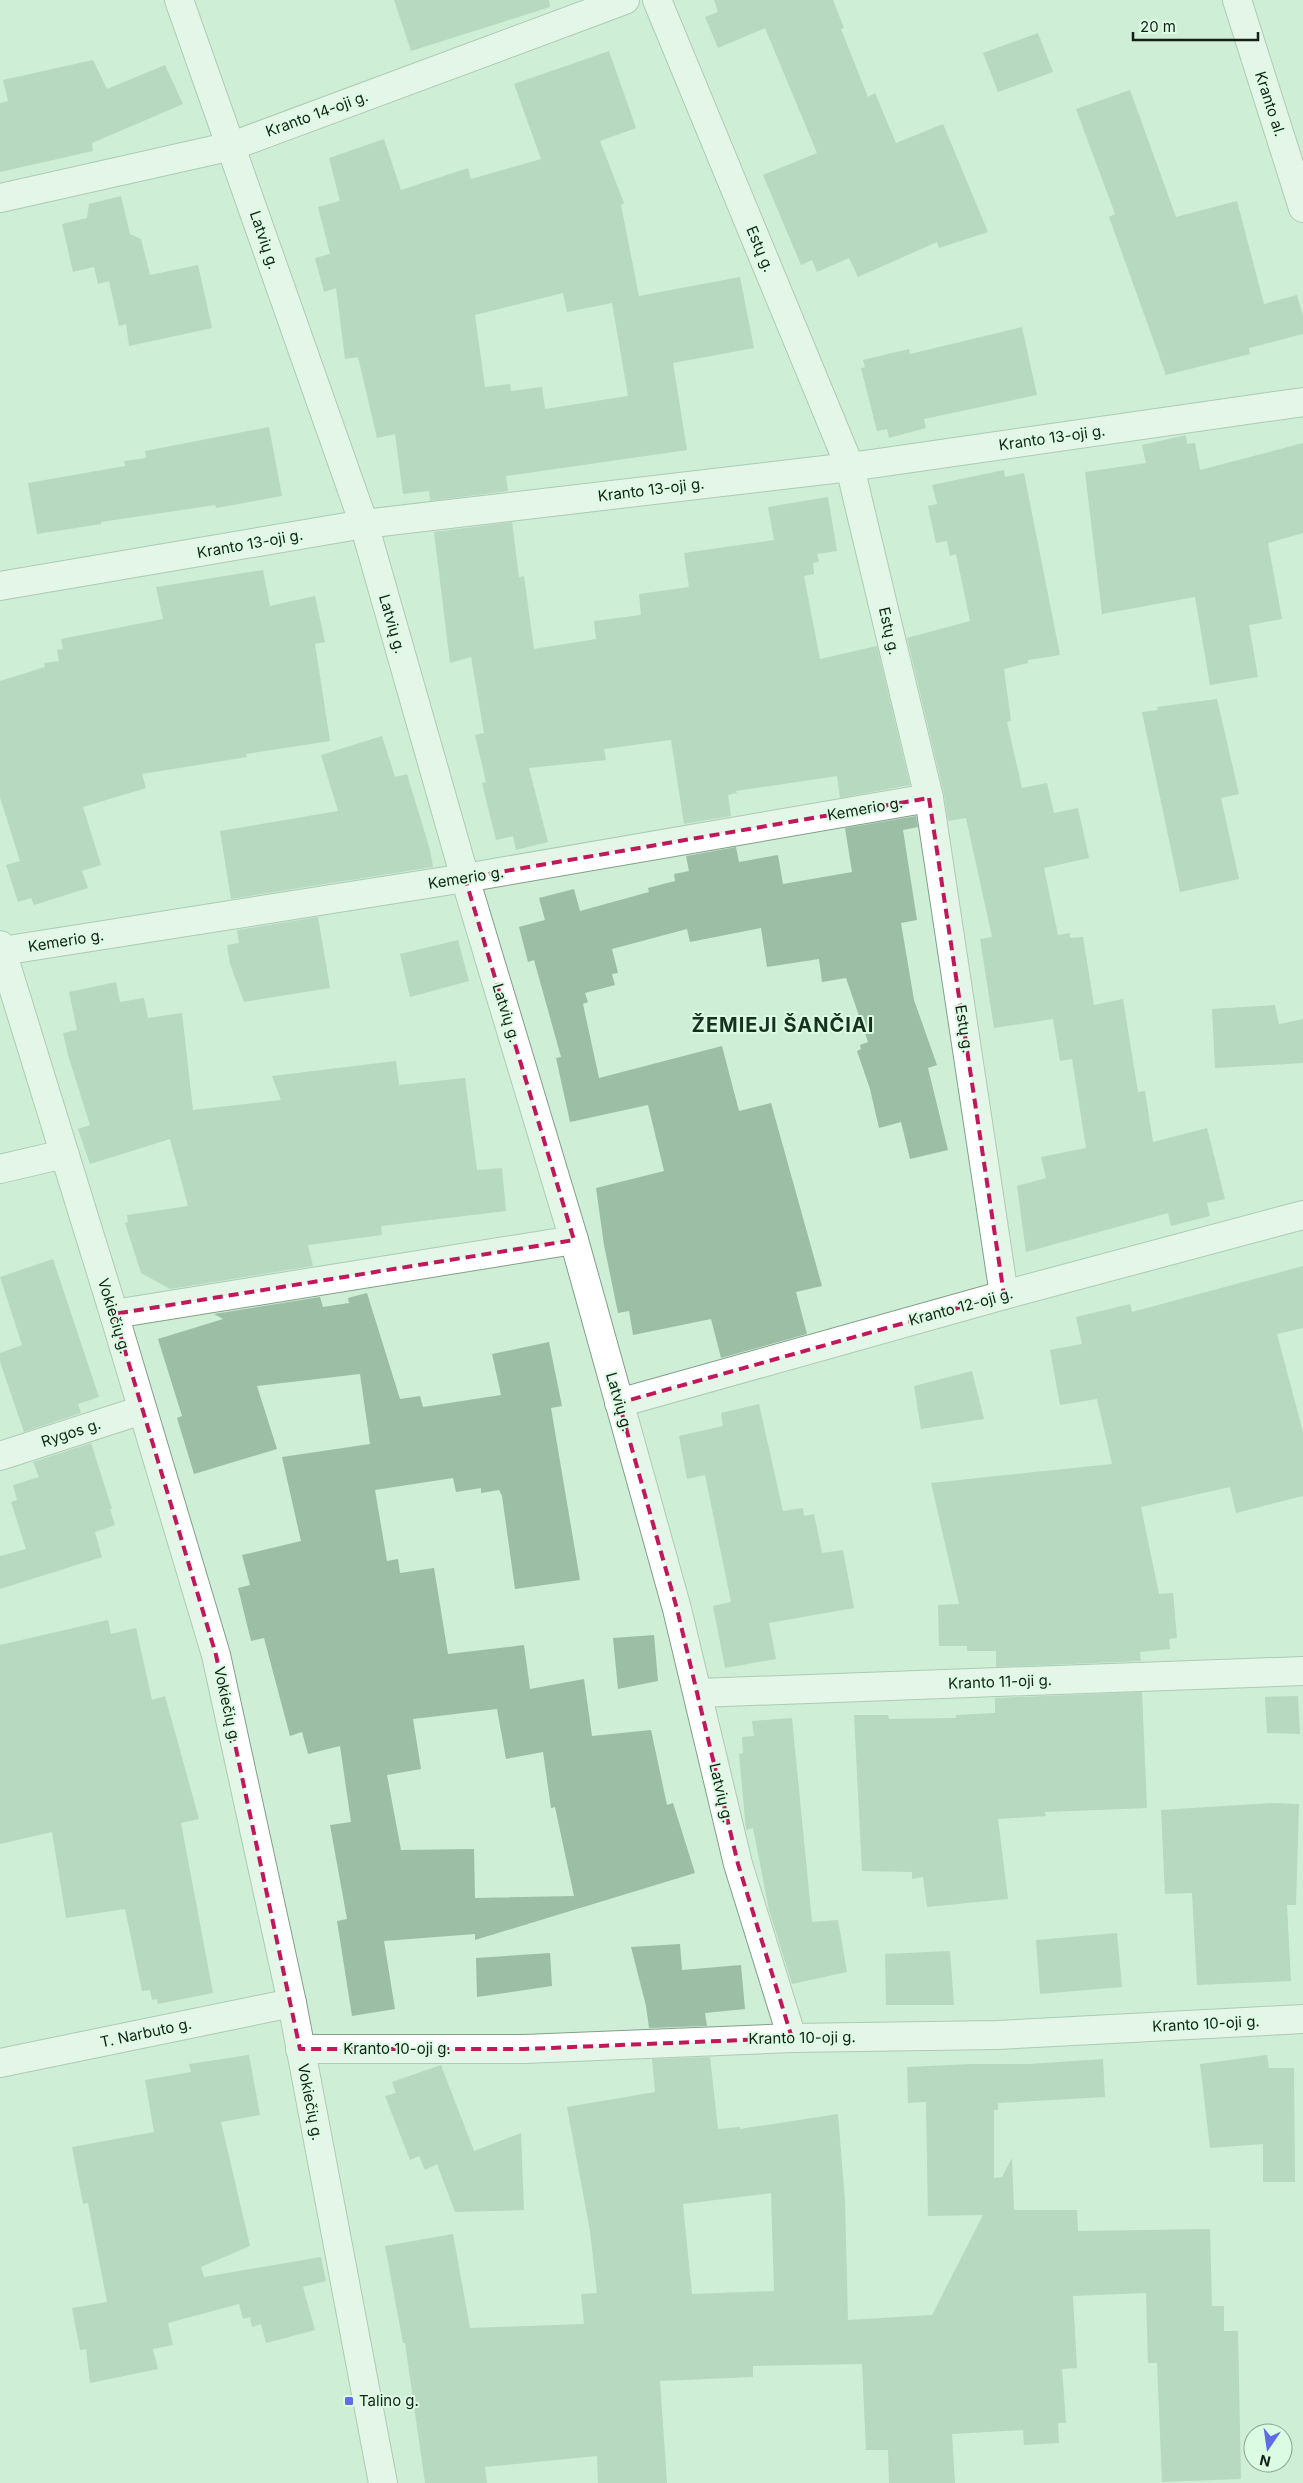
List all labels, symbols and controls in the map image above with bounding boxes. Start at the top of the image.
scale bar [1133,10,1258,42]
text: 20 m [1140,17,1176,36]
street label: Kranto al. [1251,69,1290,139]
street label: Kranto 14-oji g. [263,86,371,141]
street label: Latvių g. [246,208,283,272]
street label: Estų g. [742,223,779,275]
street label: Kranto 13-oji g. [998,421,1106,454]
street label: Kranto 13-oji g. [597,474,705,505]
street label: Kranto 13-oji g. [195,525,304,562]
street label: Latvių g. [375,592,410,656]
street label: Estų g. [875,605,904,657]
street label: Kemerio g. [826,793,904,824]
street label: Kemerio g. [427,862,505,893]
street label: Kemerio g. [27,925,105,956]
street label: Latvių g. [489,981,524,1045]
street label: Estų g. [951,1004,978,1054]
district label: ŽEMIEJI ŠANČIAI [692,1013,874,1037]
street label: Vokiečių g. [94,1276,135,1356]
street label: Kranto 12-oji g. [907,1283,1015,1330]
street label: Latvių g. [602,1370,637,1434]
street label: Rygos g. [39,1414,103,1451]
street label: Vokiečių g. [210,1665,245,1745]
street label: Kranto 11-oji g. [948,1670,1052,1693]
street label: Latvių g. [705,1761,738,1825]
street label: Kranto 10-oji g. [1152,2011,1260,2036]
street label: T. Narbuto g. [98,2014,193,2051]
street label: Kranto 10-oji g. [748,2027,856,2048]
street label: Kranto 10-oji g. [343,2039,451,2058]
street label: Vokiečių g. [294,2062,327,2142]
place label: Talino g. [359,2391,419,2410]
marker: Talino g. [343,2395,355,2407]
north arrow [1243,2423,1293,2473]
text: N [1258,2452,1272,2471]

